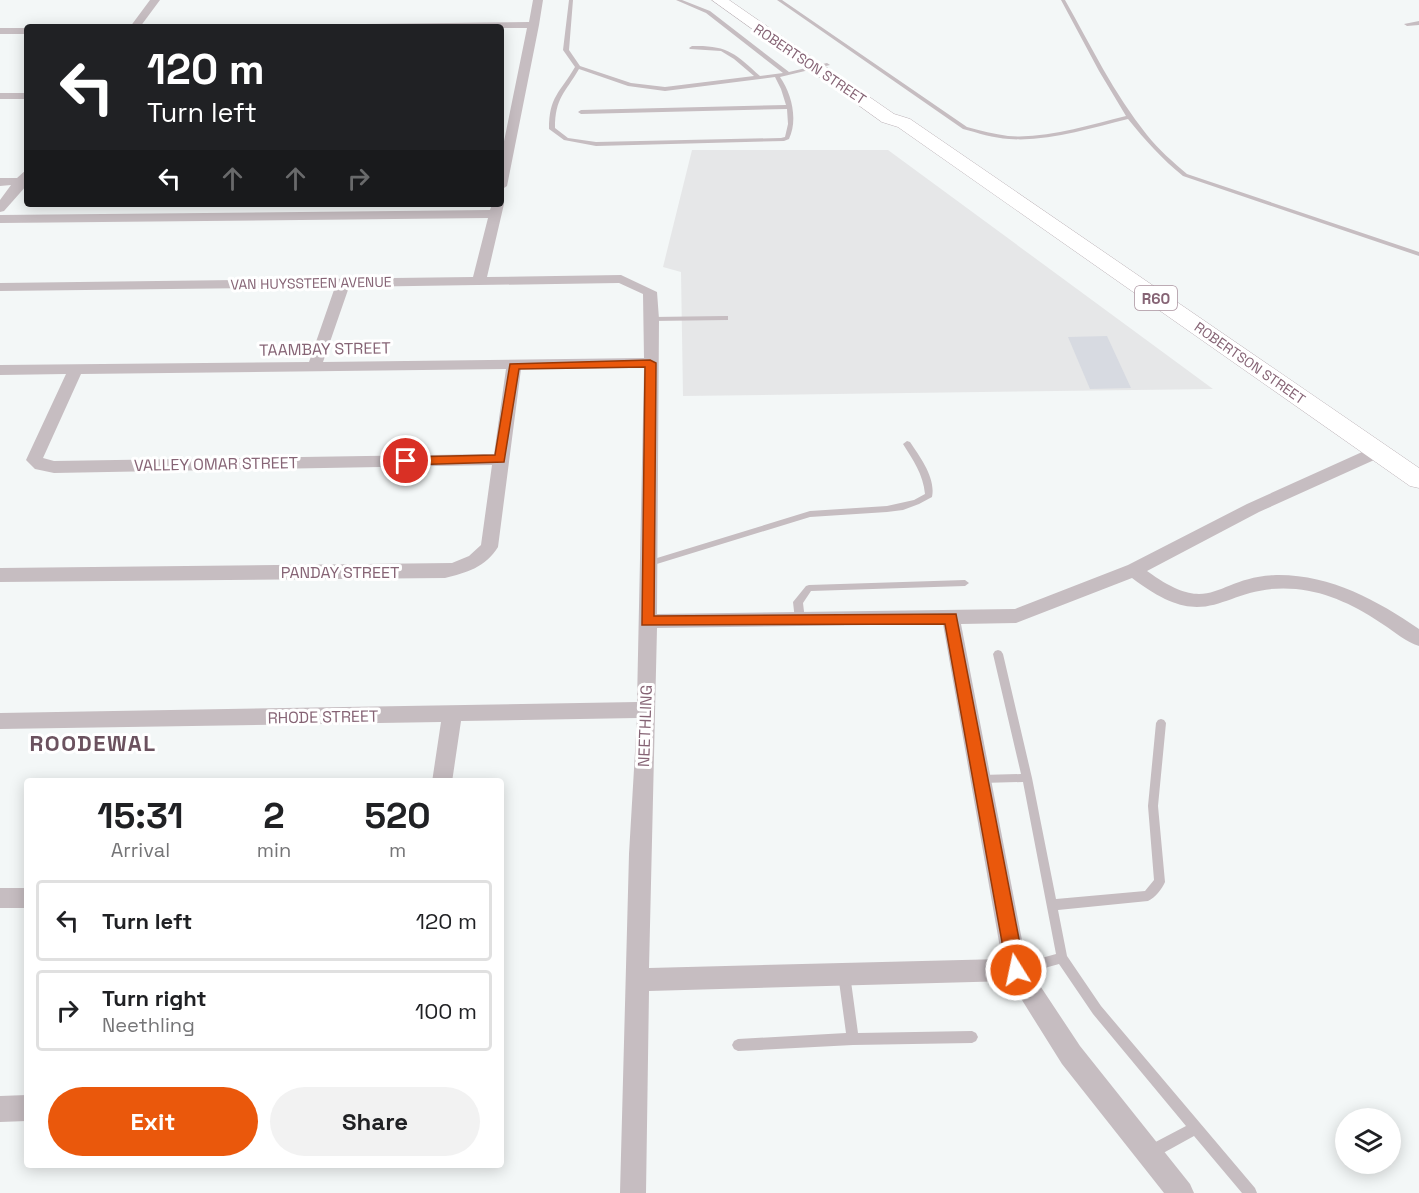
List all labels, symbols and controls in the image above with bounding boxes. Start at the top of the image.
street label: ROBERTSON STREET [750,20,870,108]
text: 120 m [147,43,265,96]
icon: left [48,48,126,126]
text: Turn left [147,95,257,130]
icon: left [153,162,186,195]
icon: ahead [216,162,249,195]
icon: ahead [279,162,312,195]
icon: right [342,162,375,195]
street label: VAN HUYSSTEEN AVENUE [230,273,392,293]
road number: R60 [1135,286,1177,310]
street label: ROBERTSON STREET [1191,318,1309,408]
street label: TAAMBAY STREET [259,337,391,361]
pin [380,435,431,486]
icon: arrive [389,444,422,477]
street label: VALLEY OMAR STREET [134,452,298,476]
street label: PANDAY STREET [281,562,399,583]
street label: NEETHLING [633,684,657,768]
street label: RHODE STREET [267,706,379,728]
district label: ROODEWAL [29,729,157,757]
text: 15:31 [97,793,183,839]
text: 2 [263,793,285,839]
text: 520 [365,793,431,839]
text: Arrival [111,837,170,863]
text: min [257,837,291,863]
text: m [389,837,406,863]
icon: left [51,904,84,937]
text: Turn left [102,907,192,935]
text: 120 m [416,907,477,935]
position arrow [984,938,1048,1002]
text: Turn right [102,984,207,1012]
icon: right [51,994,84,1027]
text: 100 m [415,997,477,1025]
text: Neethling [102,1012,195,1038]
button: Exit [48,1087,258,1156]
button: Share [270,1087,480,1156]
map controls [1335,1108,1401,1174]
button: layers [1335,1108,1401,1174]

